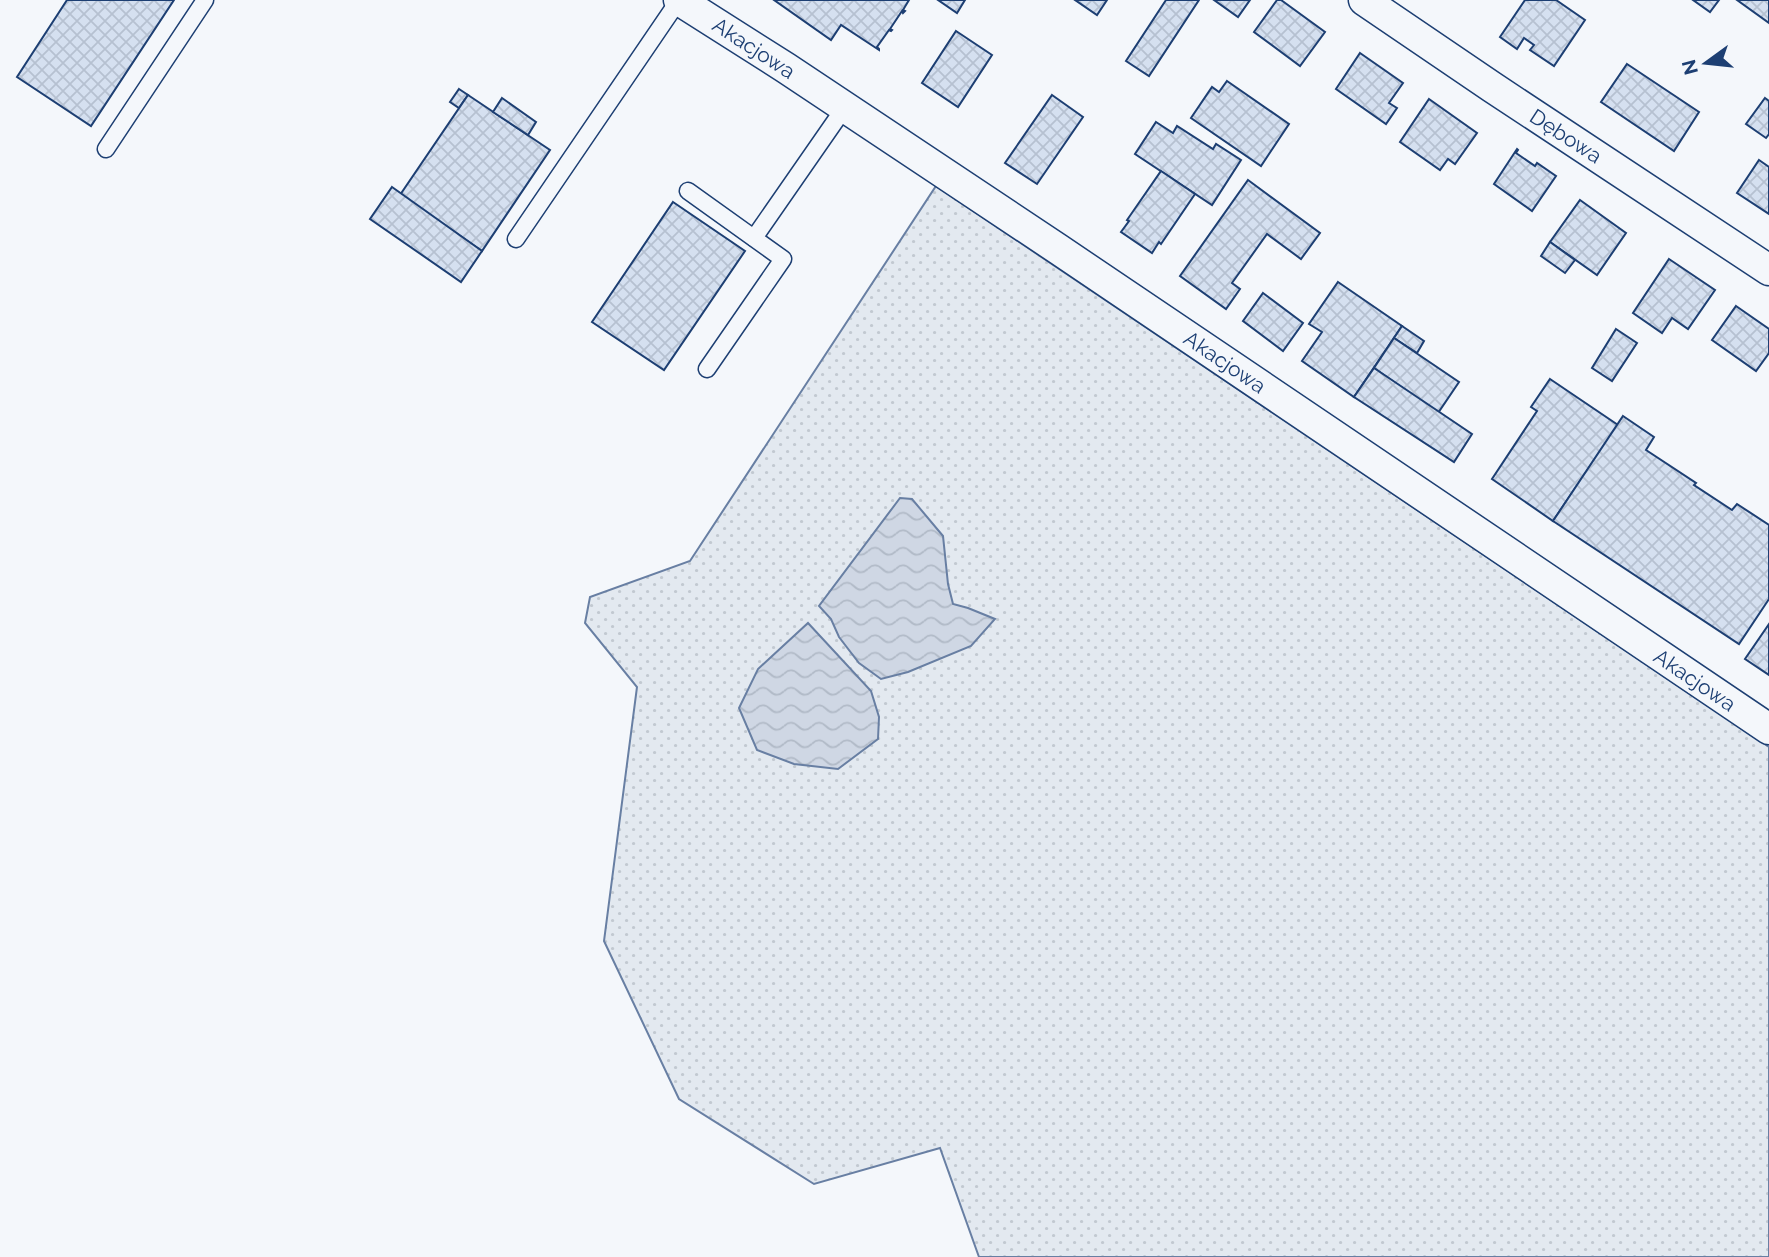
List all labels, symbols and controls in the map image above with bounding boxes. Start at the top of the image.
street label: Akacjowa [708,12,800,84]
north arrow [1671,28,1741,98]
text: N [1677,58,1702,77]
street label: Dębowa [1525,104,1607,168]
street label: Akacjowa [1179,326,1271,398]
street label: Akacjowa [1649,644,1741,716]

